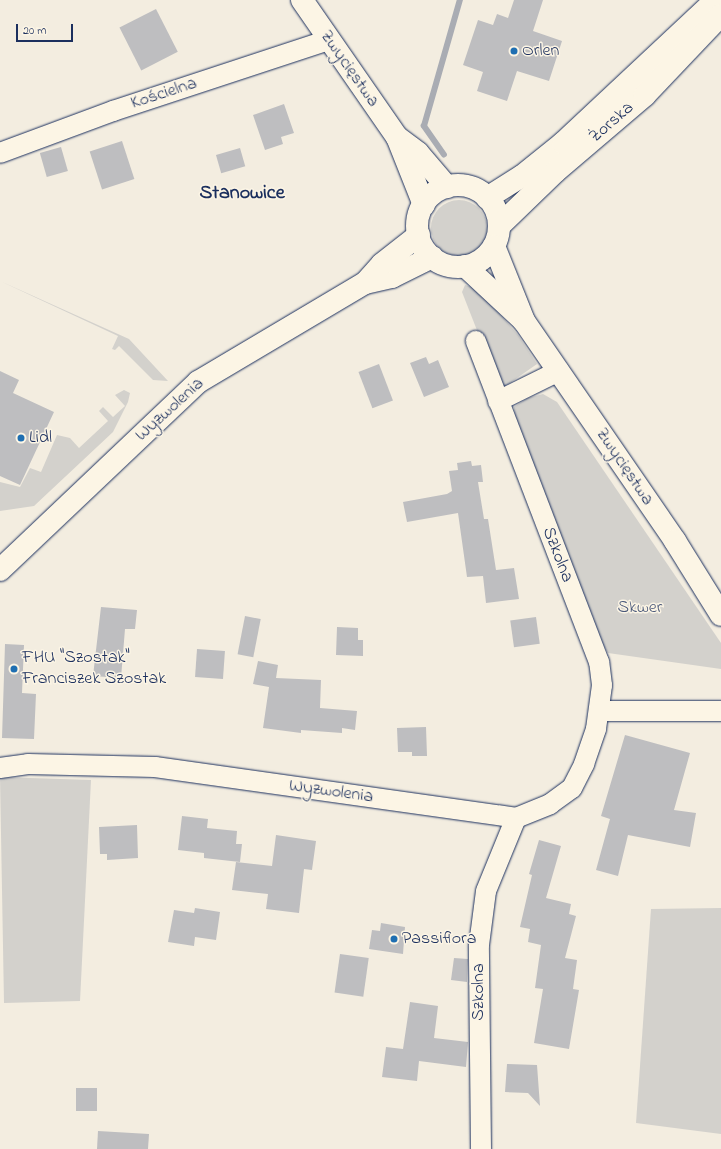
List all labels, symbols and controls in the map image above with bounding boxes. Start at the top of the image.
scale bar [18,16,75,42]
text: 20 m [23,22,46,40]
street label: Zwycięstwa [315,27,383,111]
place label: Orlen [522,40,559,62]
marker: Orlen [509,46,519,56]
street label: Kościelna [128,73,200,115]
street label: Żorska [585,98,639,148]
district label: Stanowice [199,181,285,205]
street label: Wyzwolenia [131,374,209,446]
street label: Zwycięstwa [590,424,658,510]
place label: Lidl [29,427,52,449]
marker: Lidl [16,433,26,443]
street label: Szkolna [537,524,577,586]
park label: Skwer [618,597,662,619]
place label: FHU "Szostak" Franciszek Szostak [22,648,166,690]
marker: FHU "Szostak" Franciszek Szostak [9,664,19,674]
street label: Wyzwolenia [287,775,375,809]
place label: Passiflora [402,928,476,950]
marker: Passiflora [389,934,399,944]
street label: Szkolna [468,963,490,1021]

